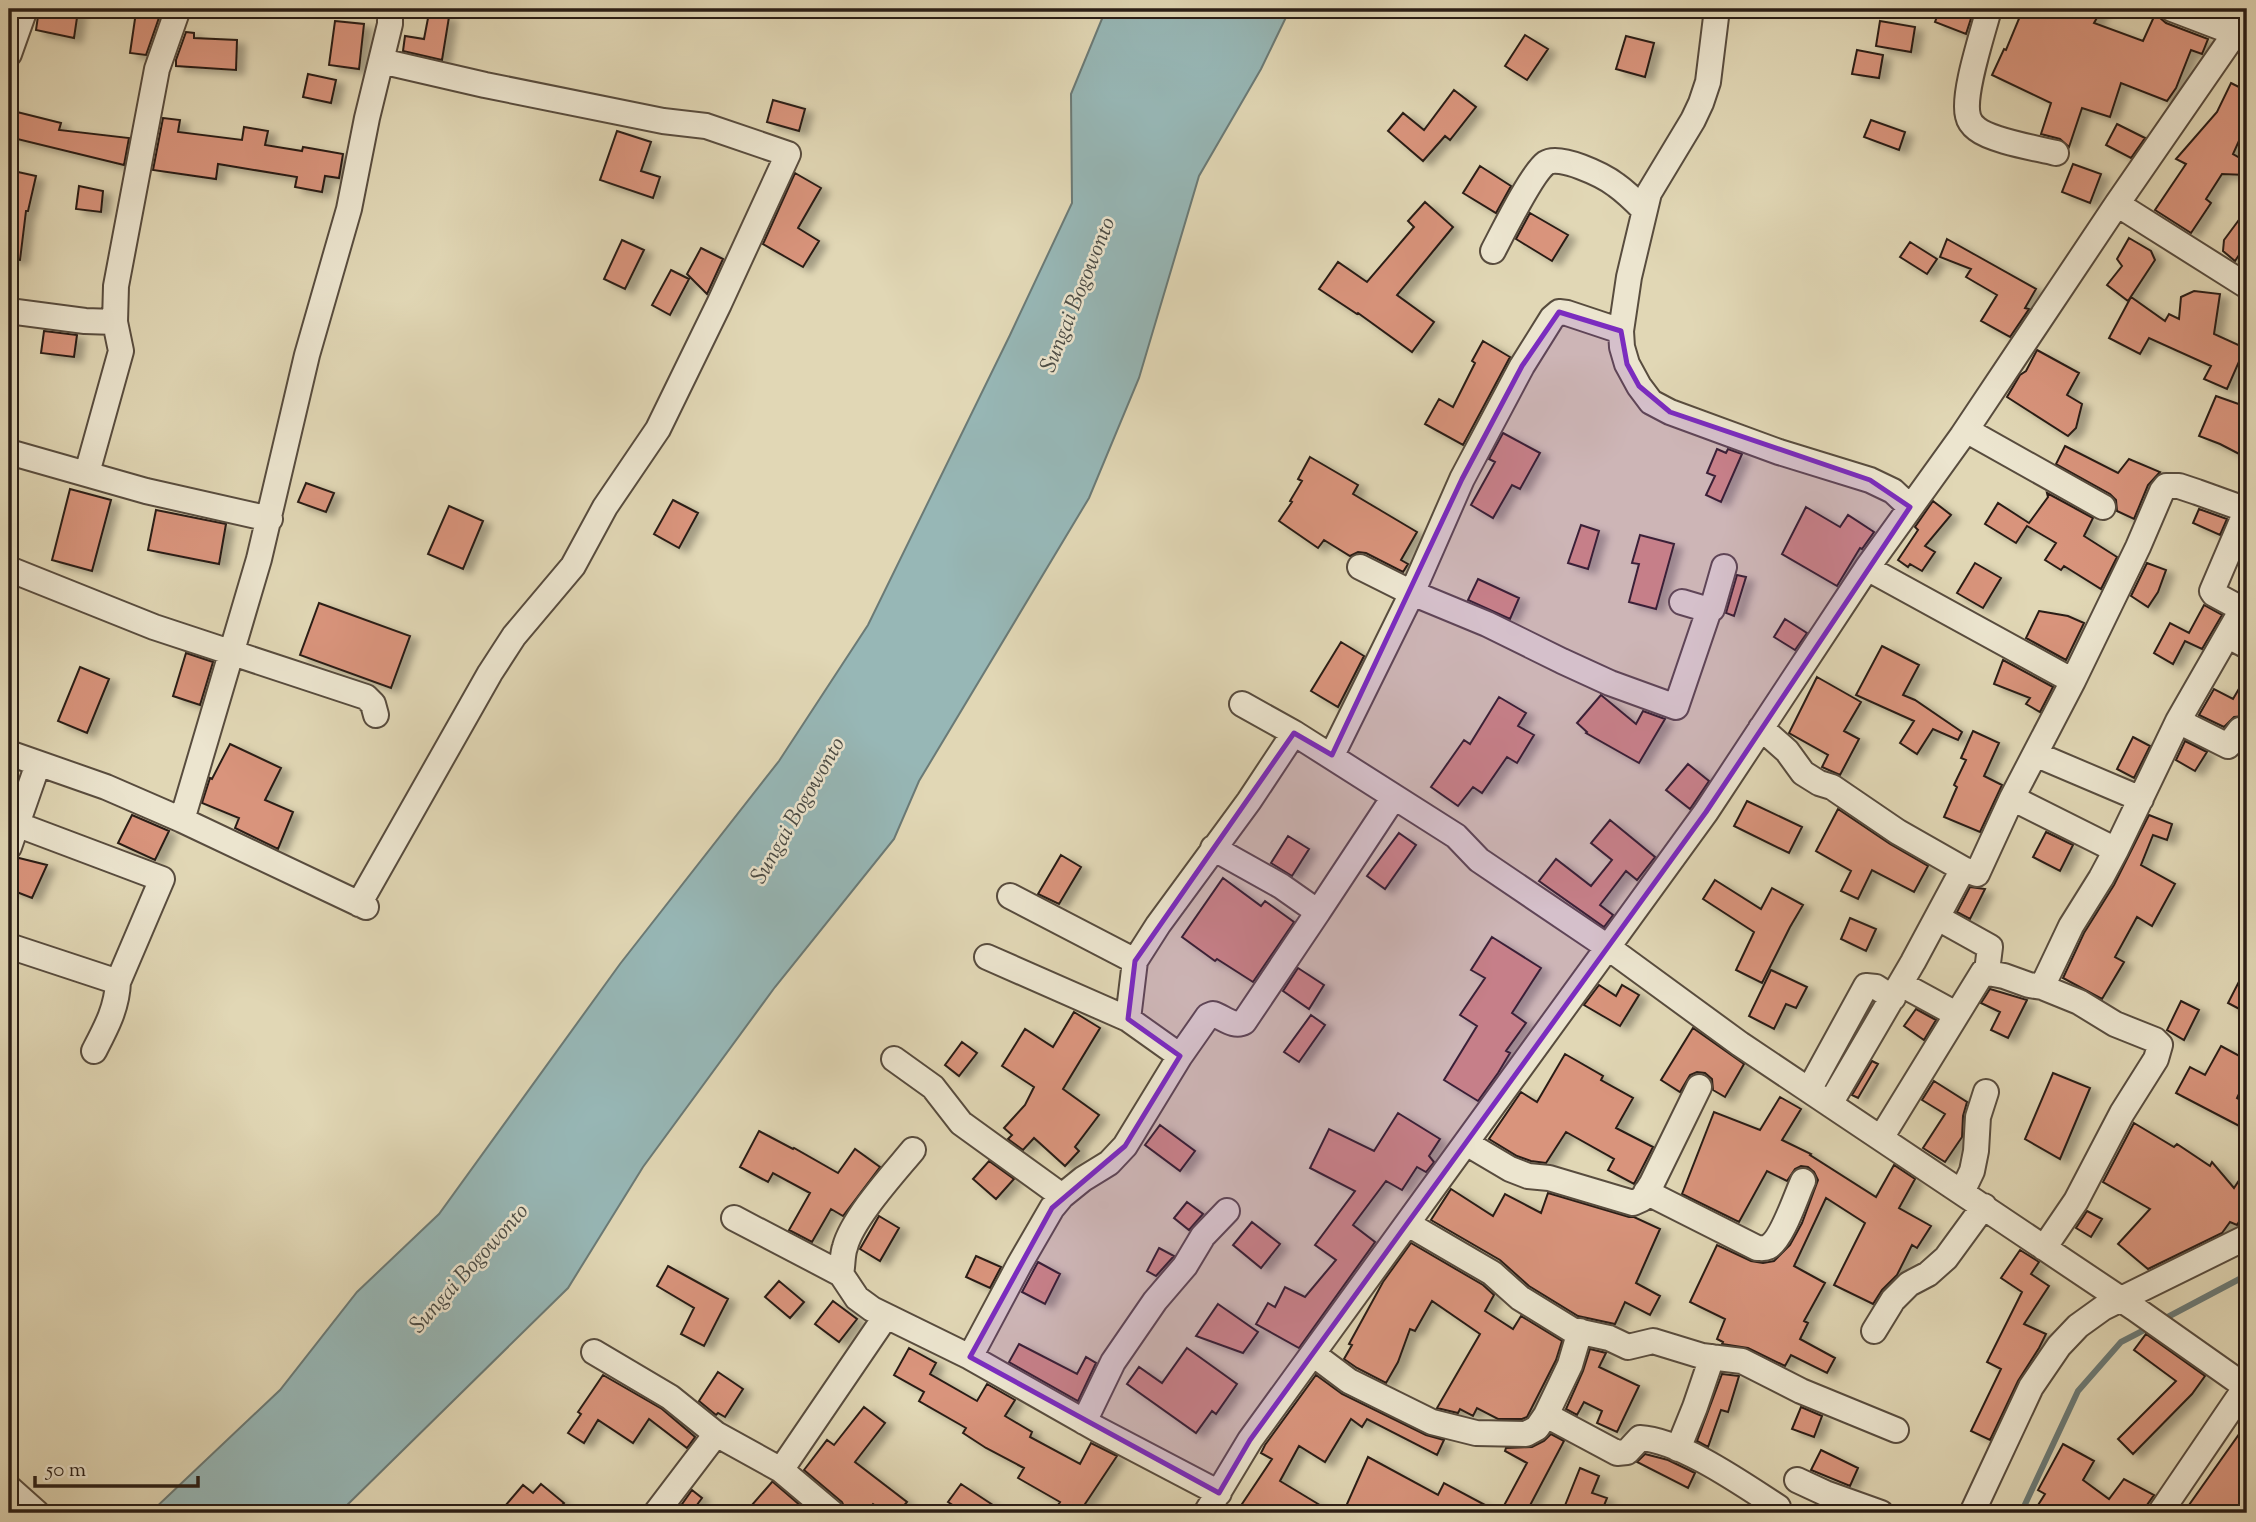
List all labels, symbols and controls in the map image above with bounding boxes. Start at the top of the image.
water label: Sungai Bogowonto [1033,212,1125,378]
water label: Sungai Bogowonto [744,731,854,891]
water label: Sungai Bogowonto [403,1197,537,1341]
scale bar [35,1445,198,1489]
text: 50 m [45,1456,86,1486]

